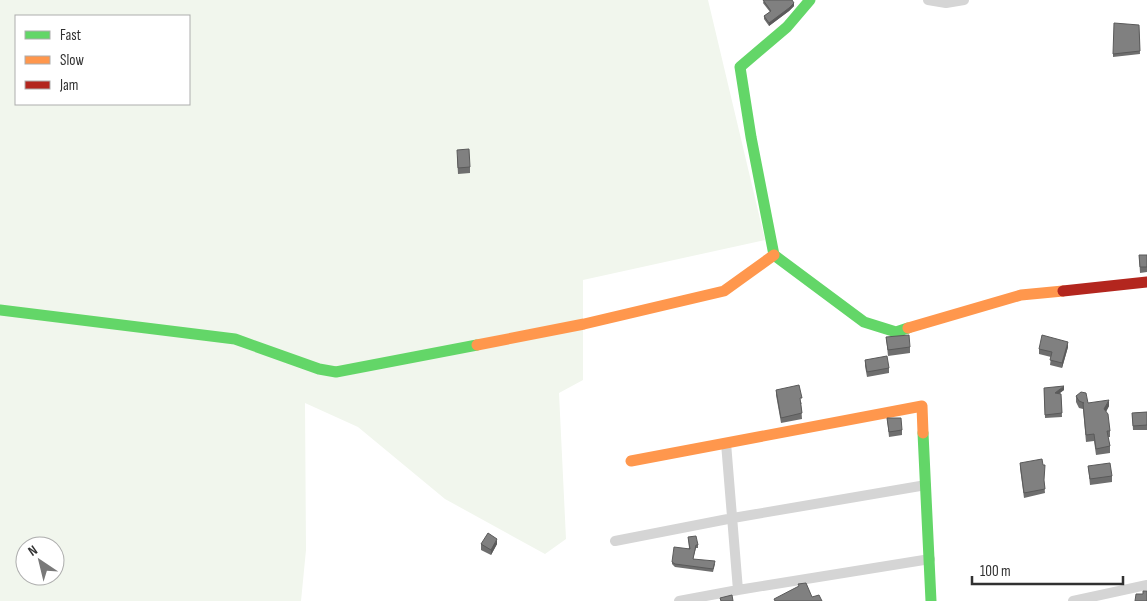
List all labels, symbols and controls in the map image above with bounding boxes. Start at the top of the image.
legend [15,15,190,105]
text: Fast [60,26,82,45]
text: Slow [60,51,84,70]
text: Jam [59,76,78,95]
north arrow [15,536,65,586]
text: N [25,542,41,560]
scale bar [972,554,1123,586]
text: 100 m [980,562,1011,581]

